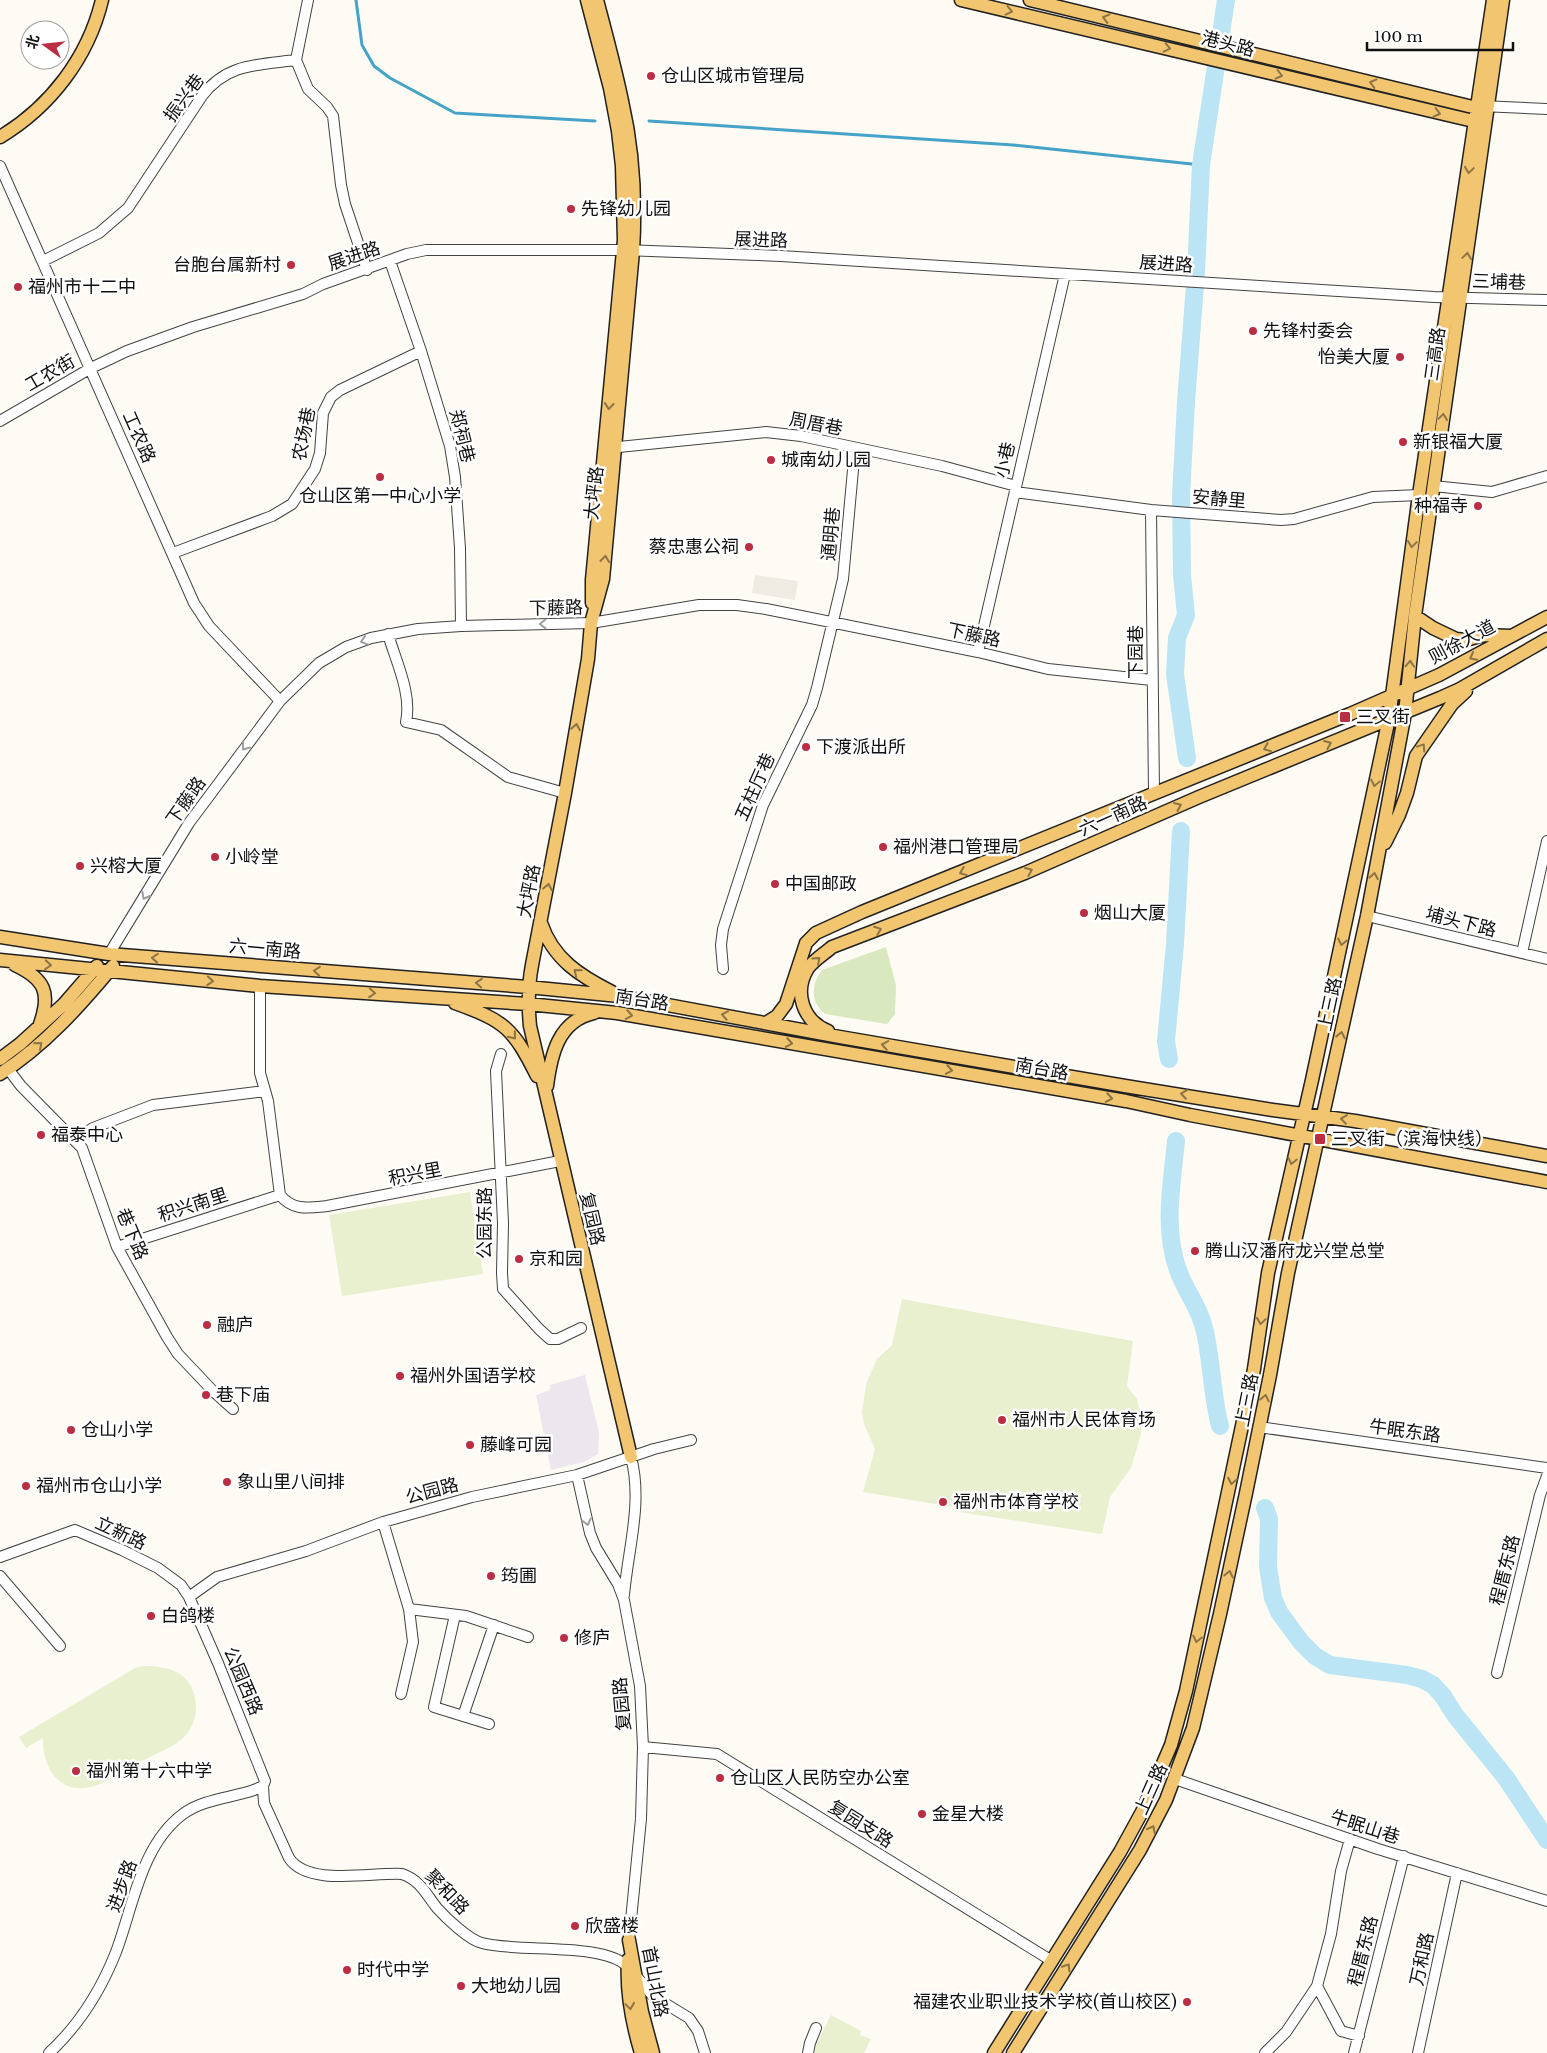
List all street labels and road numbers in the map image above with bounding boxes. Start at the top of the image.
street label: 港头路 [1199,27,1257,61]
street label: 振兴巷 [159,70,209,126]
street label: 展进路 [734,228,788,252]
street label: 展进路 [325,237,383,275]
street label: 展进路 [1138,251,1194,277]
street label: 三埔巷 [1472,270,1526,294]
street label: 三高路 [1420,326,1450,382]
street label: 工农街 [21,350,79,396]
street label: 农场巷 [288,405,320,463]
street label: 郑祠巷 [445,407,479,465]
street label: 工农路 [118,408,160,466]
street label: 周厝巷 [787,408,845,440]
street label: 小巷 [990,440,1020,480]
street label: 大坪路 [580,465,608,521]
street label: 安静里 [1191,486,1247,512]
street label: 通明巷 [818,506,844,562]
street label: 下藤路 [529,597,583,619]
street label: 则徐大道 [1425,615,1499,669]
street label: 下藤路 [945,619,1003,651]
street label: 下园巷 [1125,625,1147,679]
street label: 五柱厅巷 [730,750,780,824]
street label: 下藤路 [162,773,210,829]
street label: 六一南路 [1076,791,1150,841]
street label: 大坪路 [513,862,545,920]
street label: 埔头下路 [1423,903,1499,941]
street label: 六一南路 [228,935,302,963]
street label: 上三路 [1314,975,1346,1033]
street label: 南台路 [614,985,670,1015]
street label: 南台路 [1014,1053,1070,1085]
street label: 积兴里 [386,1158,444,1190]
street label: 积兴南里 [155,1183,231,1227]
street label: 公园东路 [474,1187,496,1259]
street label: 复园路 [575,1190,609,1248]
street label: 巷下路 [111,1205,153,1263]
street label: 上三路 [1231,1371,1263,1429]
street label: 牛眠东路 [1368,1415,1442,1447]
street label: 公园路 [403,1473,461,1509]
street label: 立新路 [92,1512,150,1554]
street label: 程厝东路 [1486,1532,1524,1608]
street label: 公园西路 [219,1644,267,1718]
street label: 复园路 [609,1676,635,1732]
street label: 上三路 [1130,1760,1172,1818]
street label: 复园支路 [825,1796,897,1852]
street label: 牛眠山巷 [1327,1805,1403,1849]
street label: 进步路 [102,1857,142,1915]
street label: 聚和路 [420,1865,474,1919]
street label: 程厝东路 [1344,1913,1382,1989]
street label: 万和路 [1406,1930,1438,1988]
street label: 首山北路 [637,1945,673,2019]

